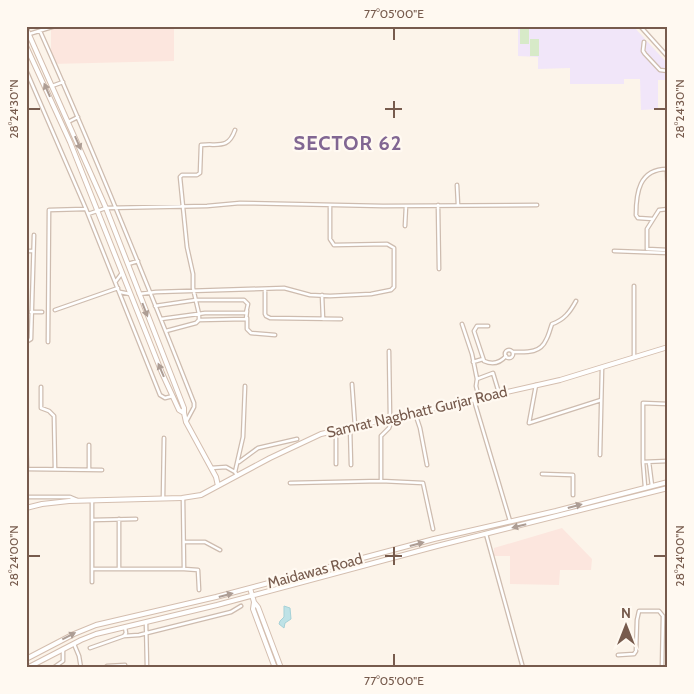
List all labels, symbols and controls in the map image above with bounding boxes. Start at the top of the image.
text: 77°05'00"E [364,6,424,21]
text: 28°24'30"N [6,79,21,139]
text: 28°24'30"N [672,79,687,139]
one-way arrow [43,83,51,97]
district label: SECTOR 62 [294,131,402,155]
one-way arrow [74,136,82,150]
one-way arrow [142,303,150,317]
one-way arrow [157,363,165,377]
street label: Samrat Nagbhatt Gurjar Road [325,382,509,442]
one-way arrow [567,501,582,509]
one-way arrow [511,522,526,530]
text: 28°24'00"N [6,525,21,587]
text: 28°24'00"N [672,525,687,587]
one-way arrow [409,540,424,548]
street label: Maidawas Road [265,550,365,592]
one-way arrow [218,590,233,598]
north arrow [602,602,652,652]
text: N [621,604,631,622]
one-way arrow [62,632,76,641]
text: 77°05'00"E [364,673,424,688]

